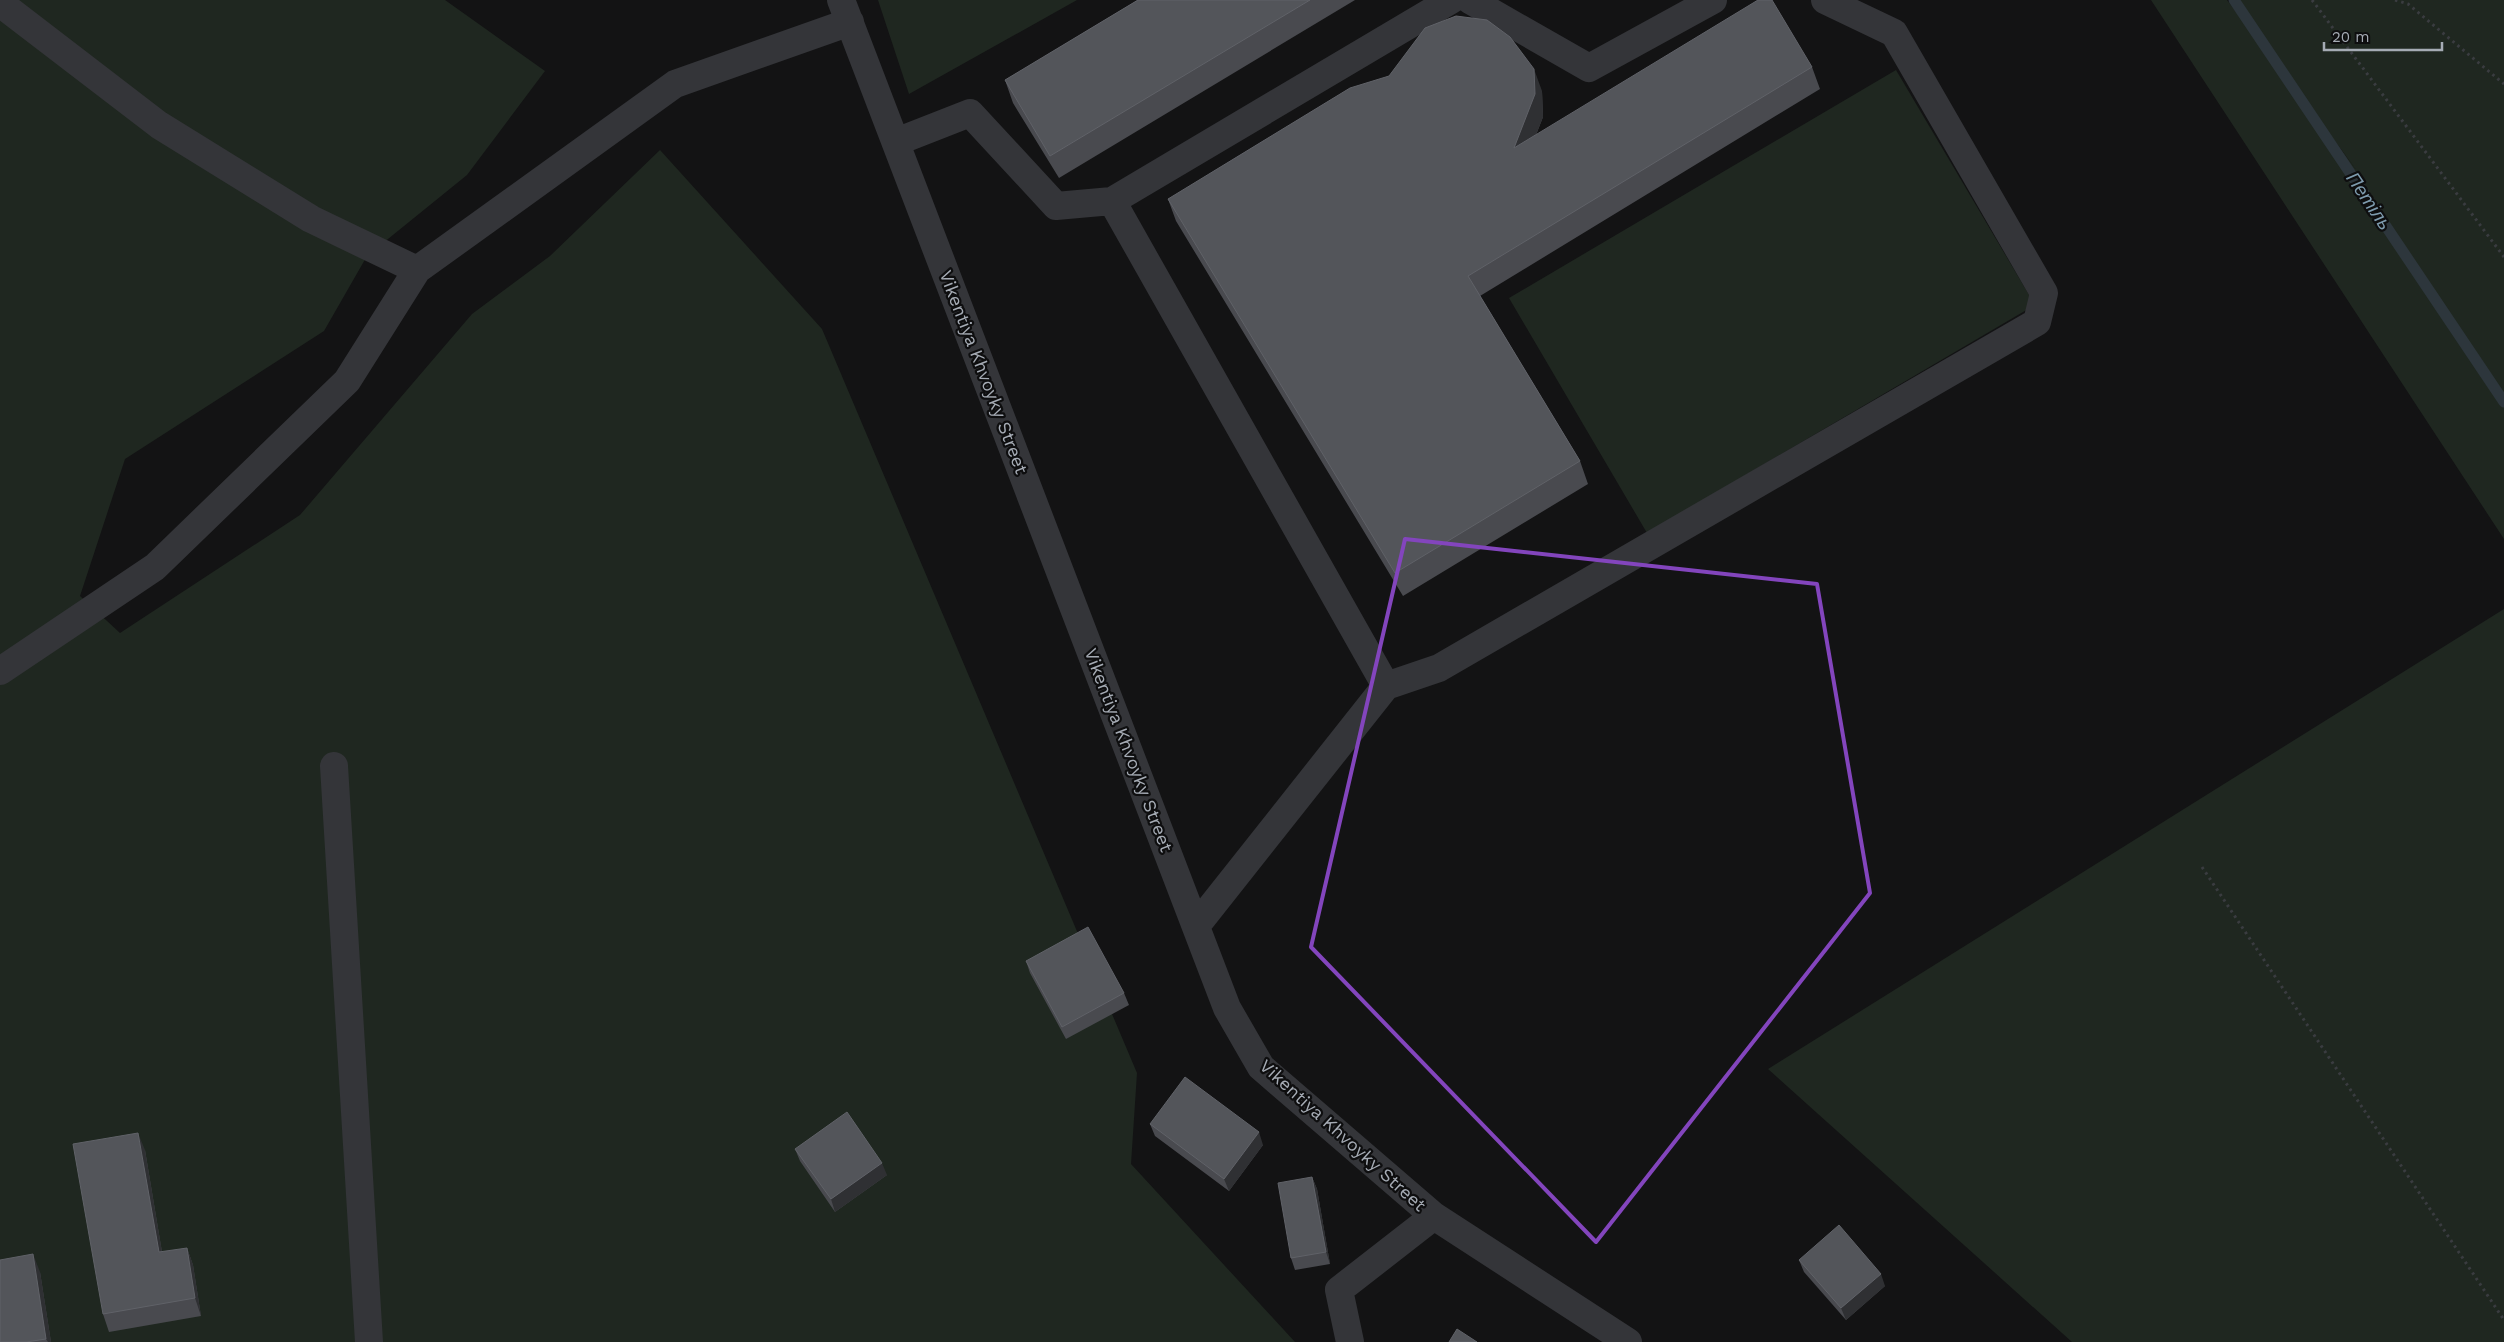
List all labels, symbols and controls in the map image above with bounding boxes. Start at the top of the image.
scale bar [2324,20,2442,52]
text: 20 m [2332,28,2370,46]
water label: Петіль [2341,168,2397,234]
street label: Vikentiya Khvoyky Street [935,267,1033,477]
street label: Vikentiya Khvoyky Street [1080,645,1178,855]
street label: Vikentiya Khvoyky Street [1256,1055,1431,1215]

